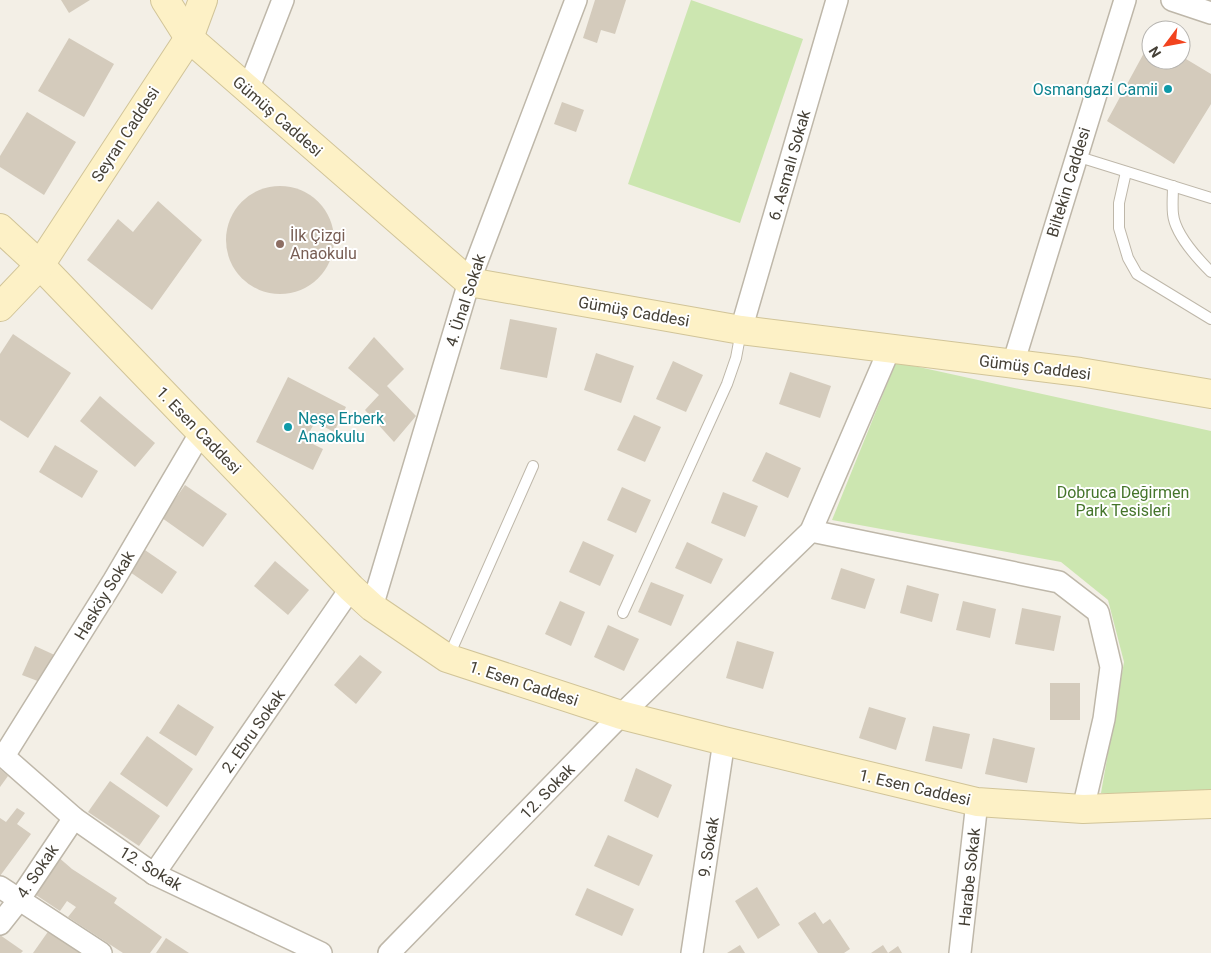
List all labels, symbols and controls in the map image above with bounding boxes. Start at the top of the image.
north arrow [1141,20,1191,70]
text: N [1146,43,1164,60]
street label: Gümüş Caddesi [229,72,326,160]
place label: Osmangazi Camii [1033,80,1158,99]
street label: Seyran Caddesi [88,83,163,186]
marker: Osmangazi Camii [1162,83,1174,95]
street label: 6. Asmalı Sokak [765,107,815,223]
street label: Biltekin Caddesi [1043,125,1094,239]
place label: İlk Çizgi Anaokulu [290,226,357,263]
marker: İlk Çizgi Anaokulu [274,238,286,250]
street label: 4. Ünal Sokak [442,250,490,349]
street label: Gümüş Caddesi [577,292,691,331]
street label: Gümüş Caddesi [978,351,1092,384]
street label: 1. Esen Caddesi [152,383,245,478]
place label: Neşe Erberk Anaokulu [298,409,385,446]
marker: Neşe Erberk Anaokulu [282,421,294,433]
park label: Dobruca Değirmen Park Tesisleri [1057,483,1189,520]
street label: Hasköy Sokak [70,546,139,643]
street label: 1. Esen Caddesi [467,657,581,710]
street label: 2. Ebru Sokak [218,685,290,776]
street label: 12. Sokak [516,759,579,823]
street label: 1. Esen Caddesi [857,765,972,810]
street label: 9. Sokak [694,815,723,879]
street label: Harabe Sokak [955,826,984,927]
street label: 4. Sokak [13,840,63,902]
street label: 12. Sokak [116,842,186,895]

